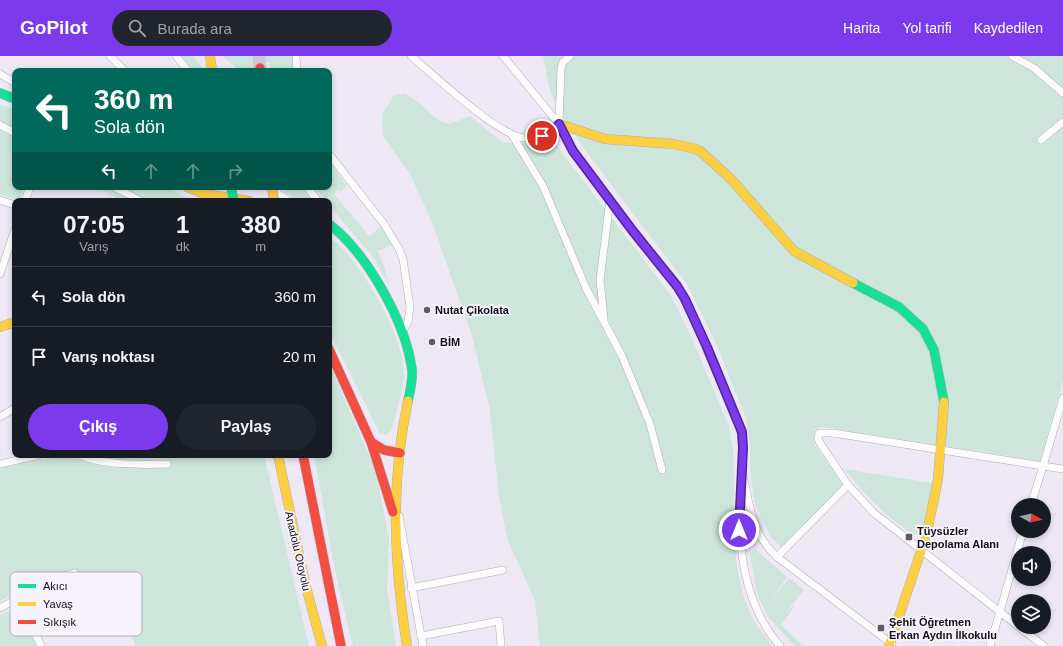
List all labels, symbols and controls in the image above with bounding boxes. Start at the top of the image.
search box [112,10,392,46]
text: GoPilot [20,17,88,38]
icon: search [126,17,148,39]
text: Burada ara [158,20,232,37]
text: Harita [843,20,880,36]
text: Yol tarifi [902,20,952,36]
text: Kaydedilen [974,20,1043,36]
icon: left [28,84,80,136]
text: 360 m [94,84,173,115]
text: Sola dön [94,117,165,137]
pin [525,119,559,153]
icon: arrive [531,125,553,147]
icon: left [98,160,120,182]
icon: ahead [140,160,162,182]
icon: ahead [182,160,204,182]
icon: right [224,160,246,182]
text: 07:05 [63,211,125,238]
text: 1 [176,211,189,238]
text: 380 [241,211,281,238]
text: Varış [79,239,109,254]
text: dk [176,239,190,254]
text: m [255,239,266,254]
icon: left [28,286,50,308]
text: Sola dön [62,288,125,305]
text: 360 m [274,288,316,305]
place label: Nutat Çikolata [435,304,510,316]
marker: Nutat Çikolata [422,305,432,315]
place label: BİM [440,336,460,348]
marker: BİM [427,337,437,347]
icon: arrive [28,346,50,368]
text: Varış noktası [62,348,155,365]
text: 20 m [283,348,316,365]
button: Çıkış [28,404,168,450]
button: Paylaş [176,404,316,450]
north arrow [1011,498,1051,538]
map controls [1011,498,1051,634]
position arrow [718,509,760,551]
street label: Anadolu Otoyolu [283,510,313,592]
place label: Tüysüzler Depolama Alanı [917,525,999,550]
marker: Tüysüzler Depolama Alanı [904,532,914,542]
button: sound [1011,546,1051,586]
legend [10,572,142,636]
text: Akıcı [43,580,67,592]
button: layers [1011,594,1051,634]
text: Yavaş [43,598,73,610]
text: Sıkışık [43,616,77,628]
place label: Şehit Öğretmen Erkan Aydın İlkokulu [889,616,997,641]
marker: Şehit Öğretmen Erkan Aydın İlkokulu [876,623,886,633]

